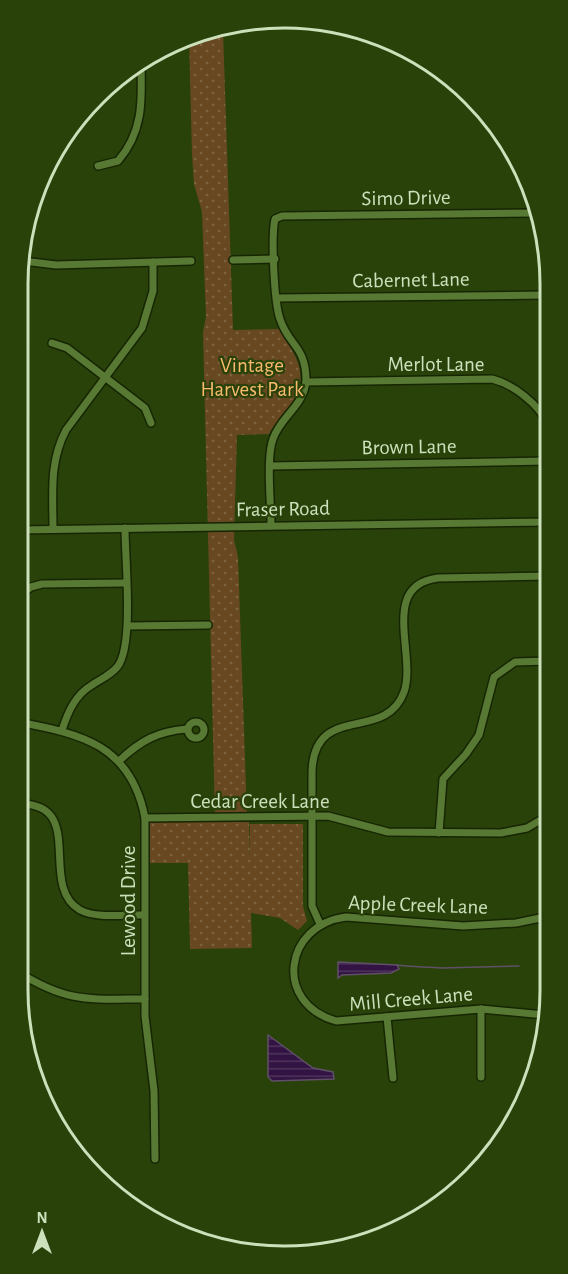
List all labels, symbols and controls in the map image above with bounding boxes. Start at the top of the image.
street label: Simo Drive [361,187,451,209]
street label: Cabernet Lane [352,268,470,292]
street label: Merlot Lane [387,354,485,375]
park label: Vintage Harvest Park [201,355,304,400]
street label: Brown Lane [361,436,457,458]
street label: Fraser Road [236,498,330,520]
street label: Cedar Creek Lane [190,791,330,812]
street label: Lewood Drive [118,846,139,956]
street label: Apple Creek Lane [348,892,488,918]
street label: Mill Creek Lane [348,983,474,1015]
north arrow [12,1202,72,1262]
text: N [36,1210,48,1226]

